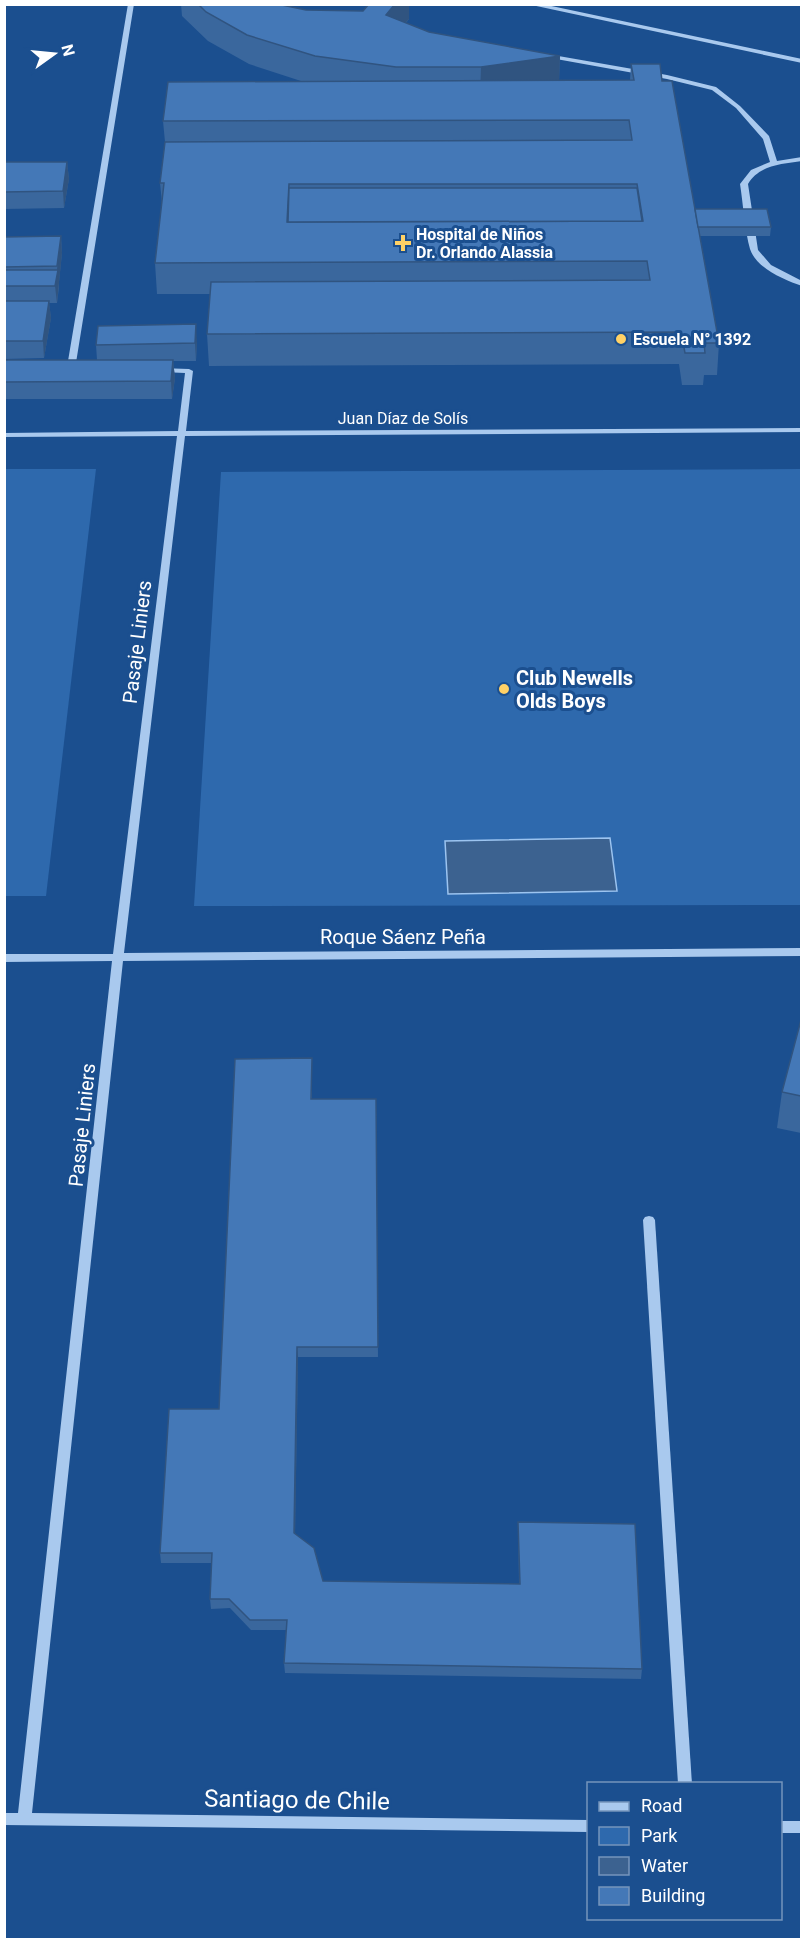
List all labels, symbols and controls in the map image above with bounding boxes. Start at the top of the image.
north arrow [24,24,84,84]
text: N [57,42,79,58]
place label: Hospital de Niños Dr. Orlando Alassia [416,225,554,262]
marker: Hospital de Niños Dr. Orlando Alassia [394,234,412,252]
place label: Escuela N° 1392 [633,330,751,349]
marker: Escuela N° 1392 [614,332,628,346]
street label: Juan Díaz de Solís [338,409,468,428]
street label: Pasaje Liniers [118,579,156,705]
place label: Club Newells Olds Boys [516,666,633,713]
marker: Club Newells Olds Boys [497,682,511,696]
street label: Roque Sáenz Peña [320,925,486,949]
street label: Pasaje Liniers [64,1062,100,1188]
legend [587,1782,782,1920]
street label: Santiago de Chile [204,1784,390,1816]
text: Road [641,1795,682,1816]
text: Park [641,1825,678,1846]
text: Water [641,1855,688,1876]
text: Building [641,1885,705,1906]

